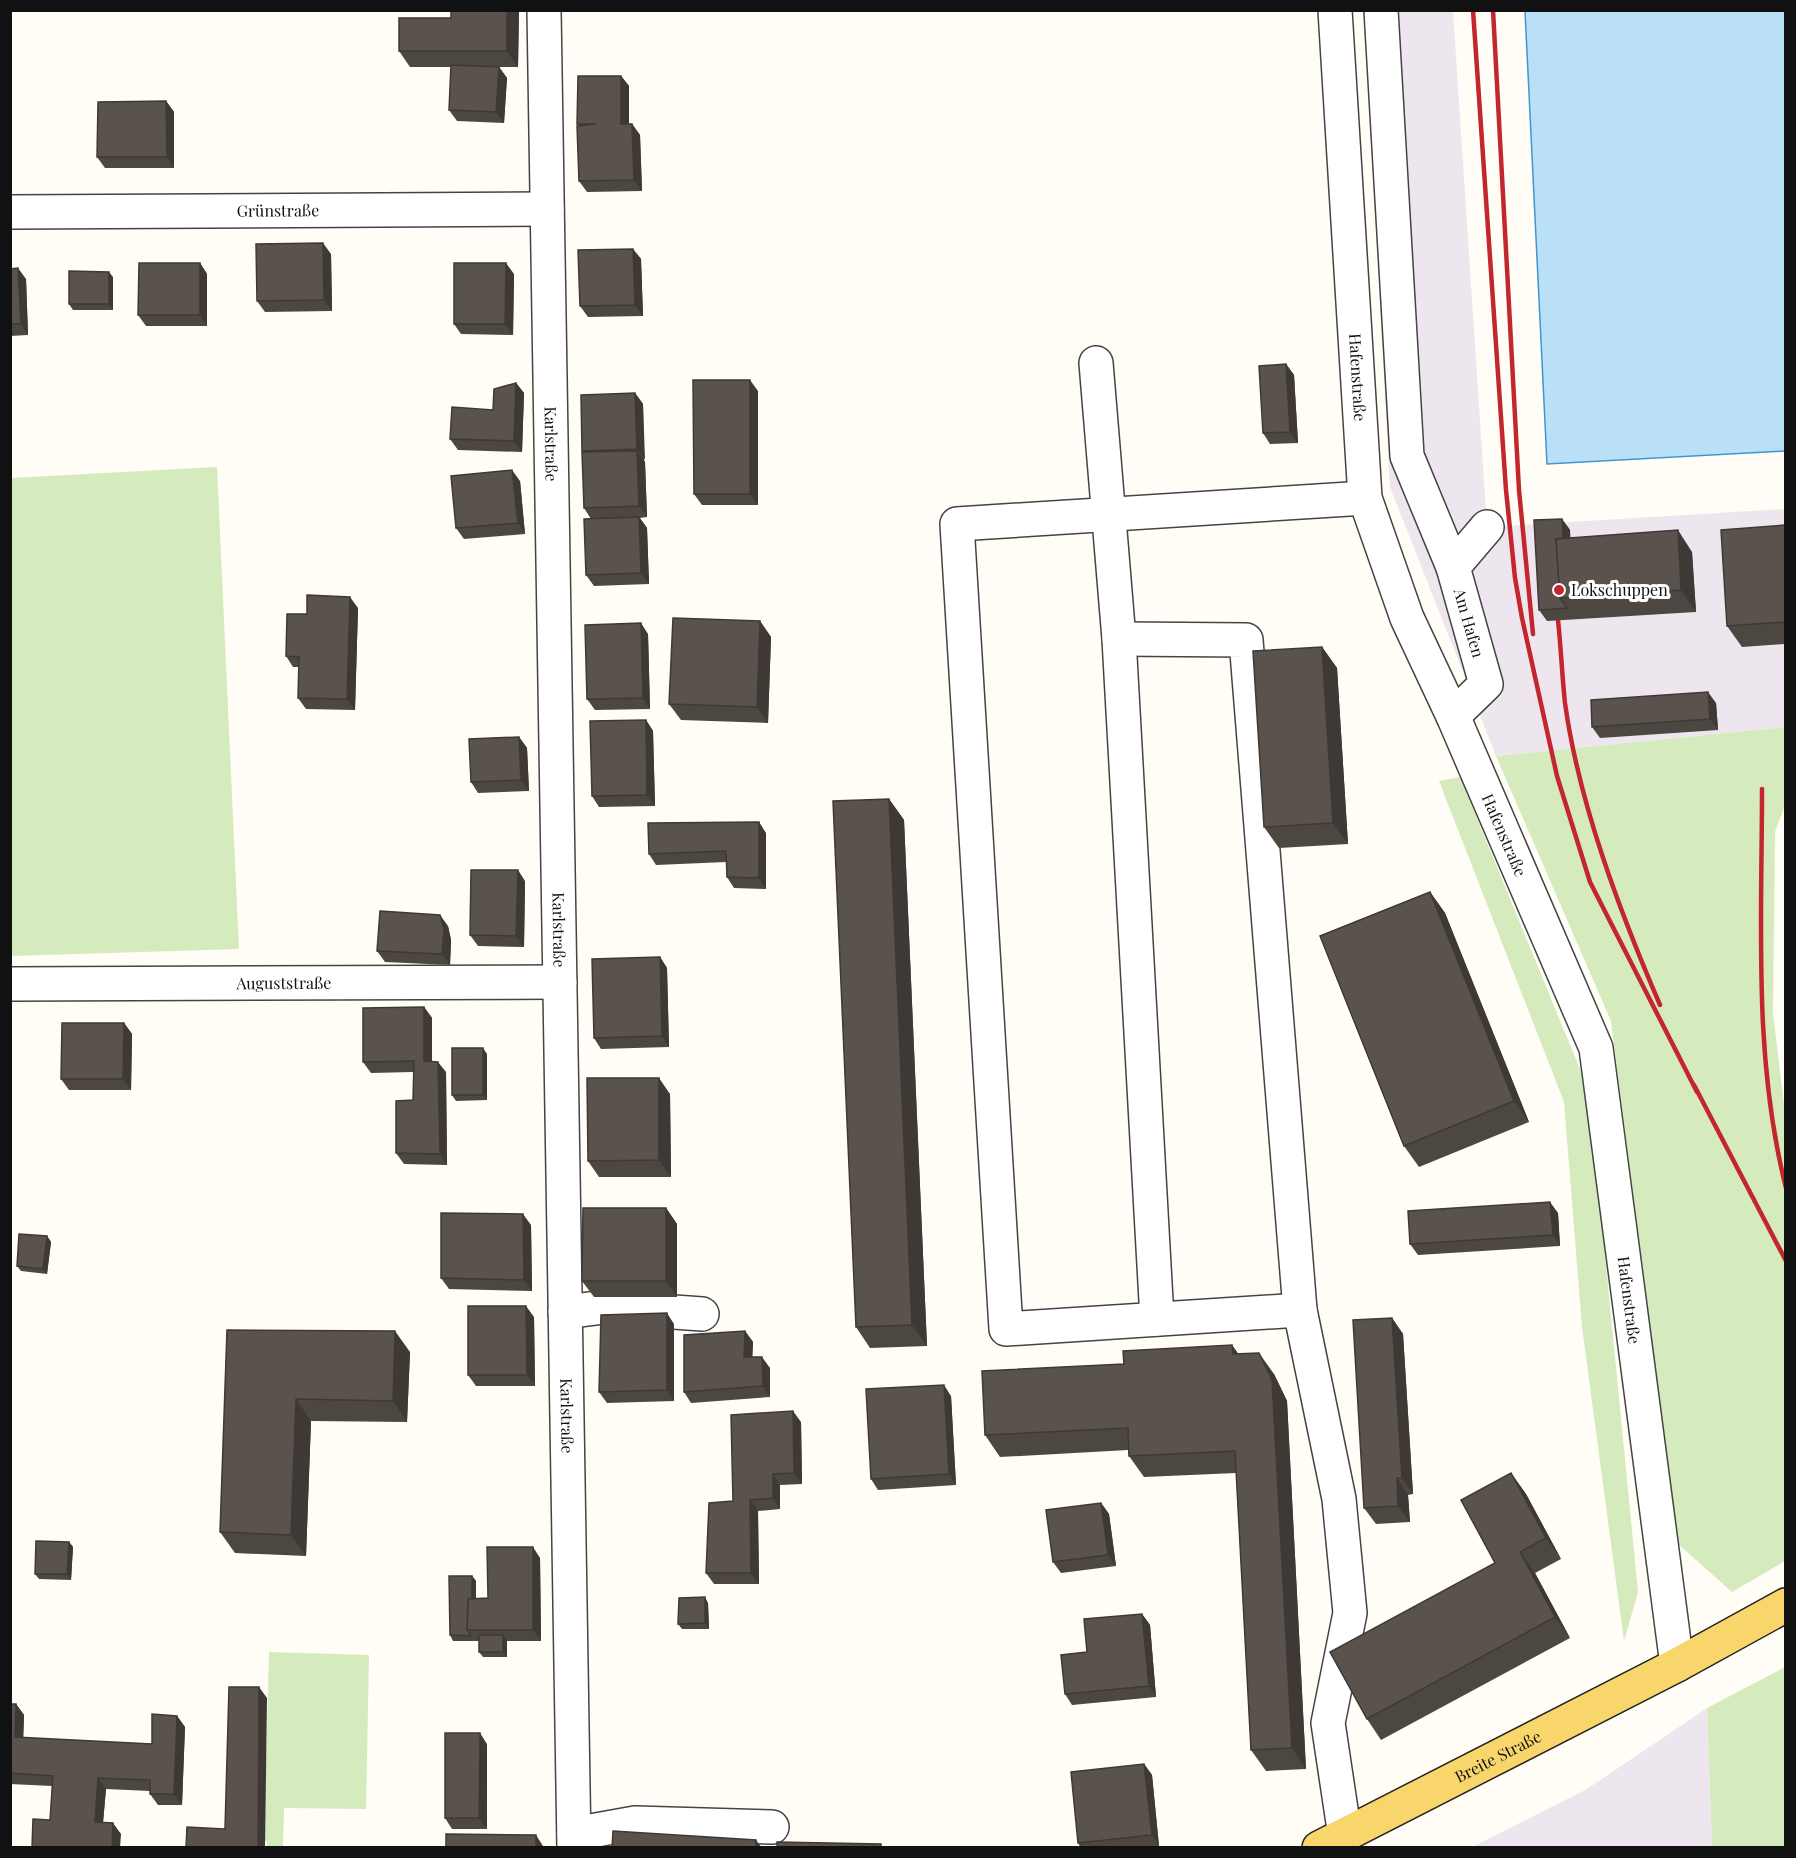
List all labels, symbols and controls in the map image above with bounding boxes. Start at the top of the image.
street label: Grünstraße [237,199,319,221]
street label: Hafenstraße [1345,333,1371,422]
street label: Karlstraße [540,406,563,482]
place label: Lokschuppen [1571,579,1668,600]
marker: Lokschuppen [1552,583,1566,597]
street label: Am Hafen [1449,585,1489,660]
street label: Hafenstraße [1478,790,1532,880]
street label: Karlstraße [548,892,571,968]
street label: Auguststraße [236,972,331,993]
street label: Hafenstraße [1613,1255,1646,1345]
street label: Karlstraße [556,1378,579,1454]
street label: Breite Straße [1451,1725,1544,1787]

